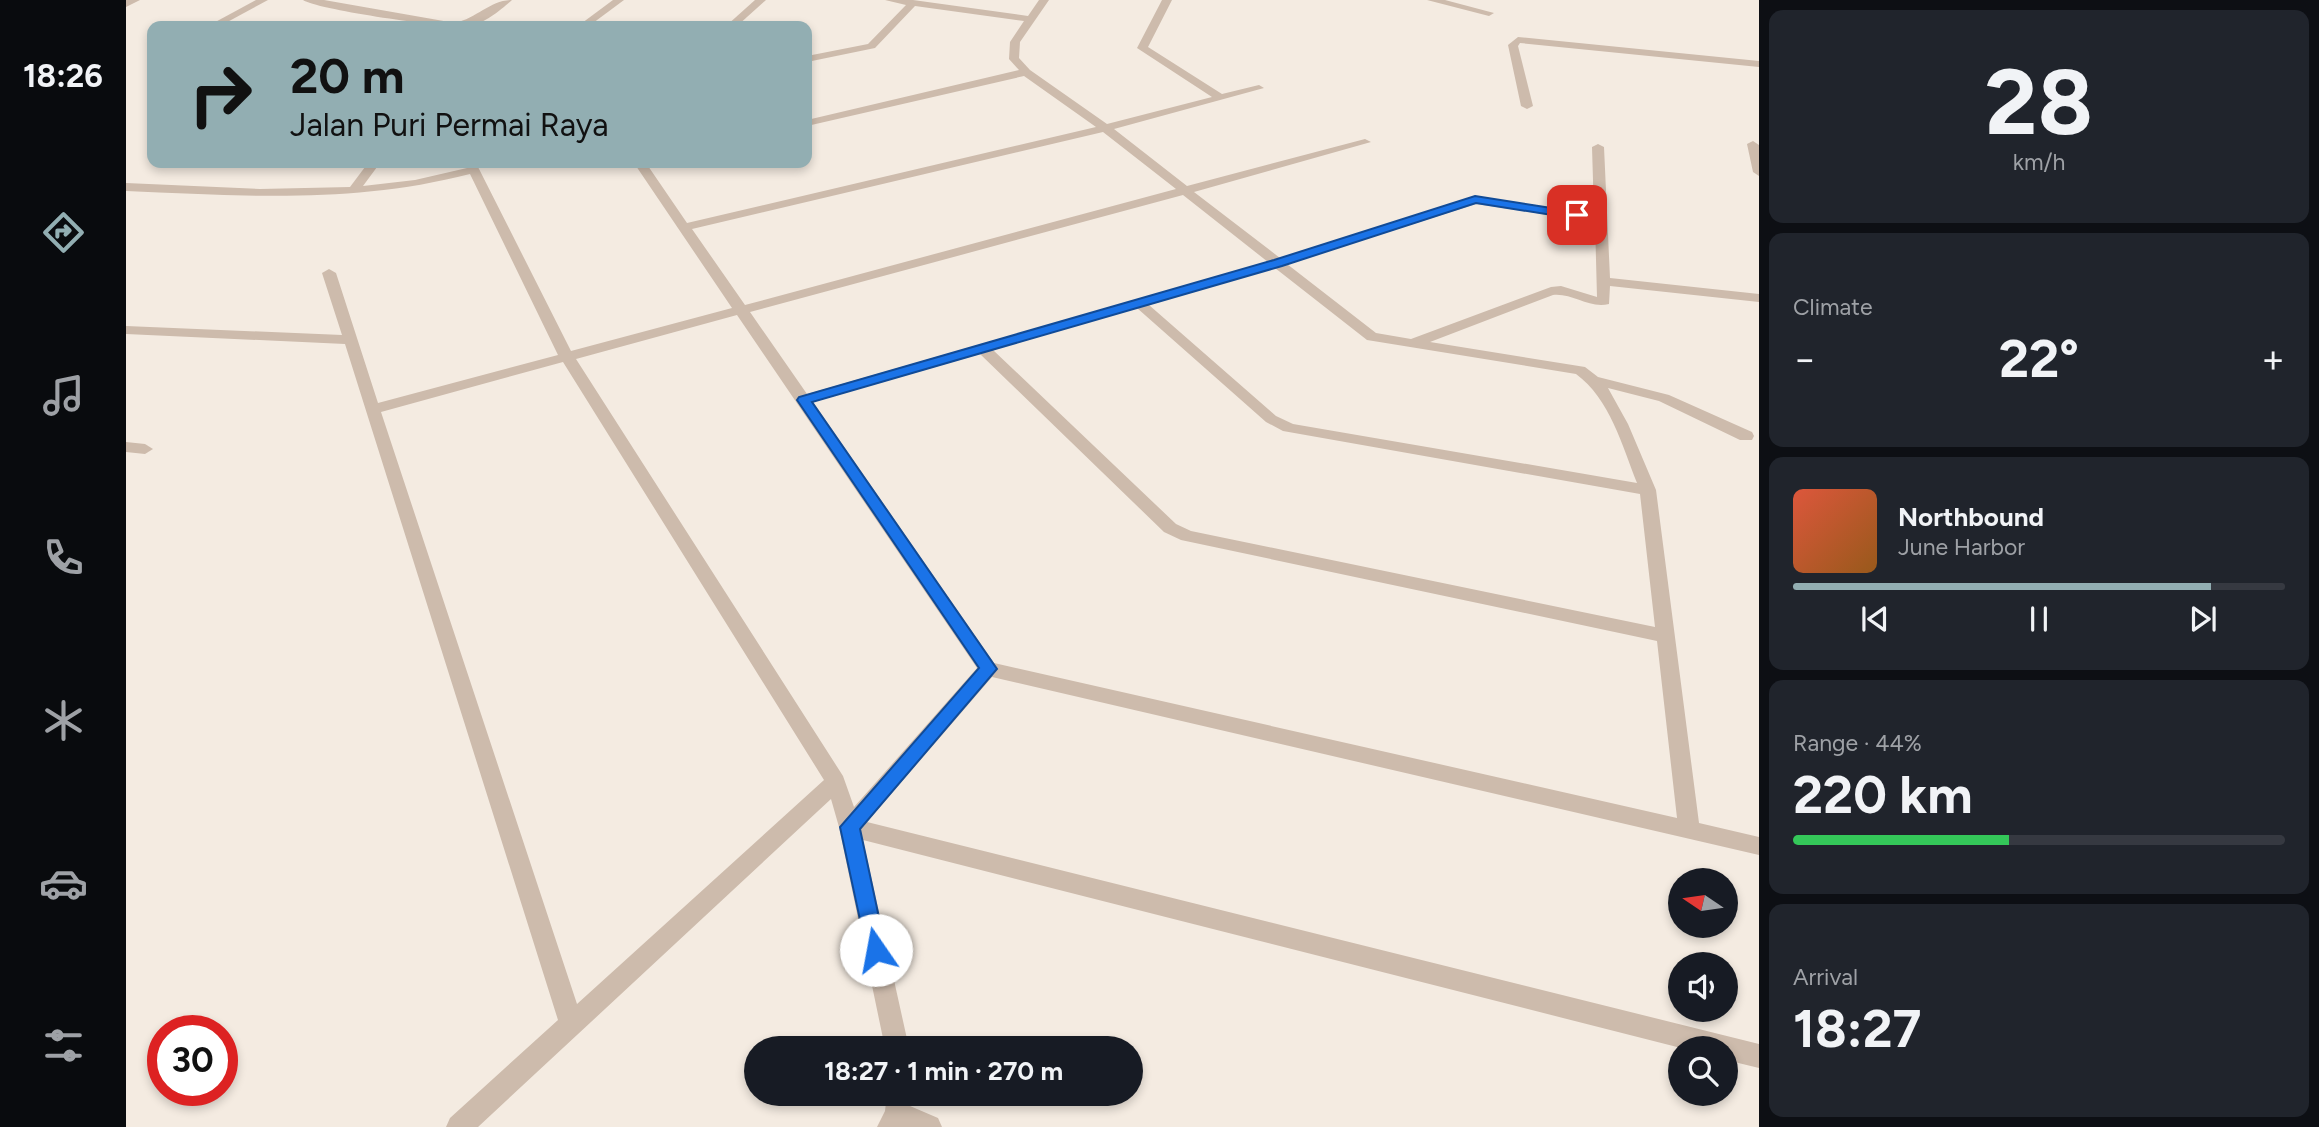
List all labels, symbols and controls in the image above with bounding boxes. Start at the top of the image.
text: 20 m [290,46,405,105]
text: 28 [1985,48,2093,157]
icon: right [175,49,266,140]
text: 18:26 [23,57,103,95]
text: Jalan Puri Permai Raya [290,106,609,144]
text: km/h [2013,148,2065,176]
pin [1547,185,1607,245]
icon: arrive [1558,196,1596,234]
icon: directions [39,208,88,257]
text: Climate [1793,293,1872,321]
text: 22° [1999,328,2079,390]
text: − [1793,336,1817,382]
text: + [2261,336,2285,382]
icon: music [39,371,88,420]
text: Northbound [1898,501,2044,533]
icon: phone [39,533,88,582]
text: June Harbor [1898,533,2025,561]
icon: previous [1856,600,1894,638]
icon: pause [2020,600,2058,638]
icon: next [2184,600,2222,638]
icon: climate [39,696,88,745]
text: Range · 44% [1793,729,1922,757]
text: 220 km [1793,764,1973,826]
icon: car [39,859,88,908]
north arrow [1668,868,1738,938]
map controls [1668,868,1738,1106]
position arrow [839,913,913,987]
button: sound [1668,952,1738,1022]
text: Arrival [1793,963,1858,991]
text: 18:27 [1793,998,1921,1060]
speed limit sign: 30 [147,1015,238,1106]
icon: filters [39,1021,88,1070]
button: search [1668,1036,1738,1106]
text: 18:27 · 1 min · 270 m [824,1055,1063,1087]

